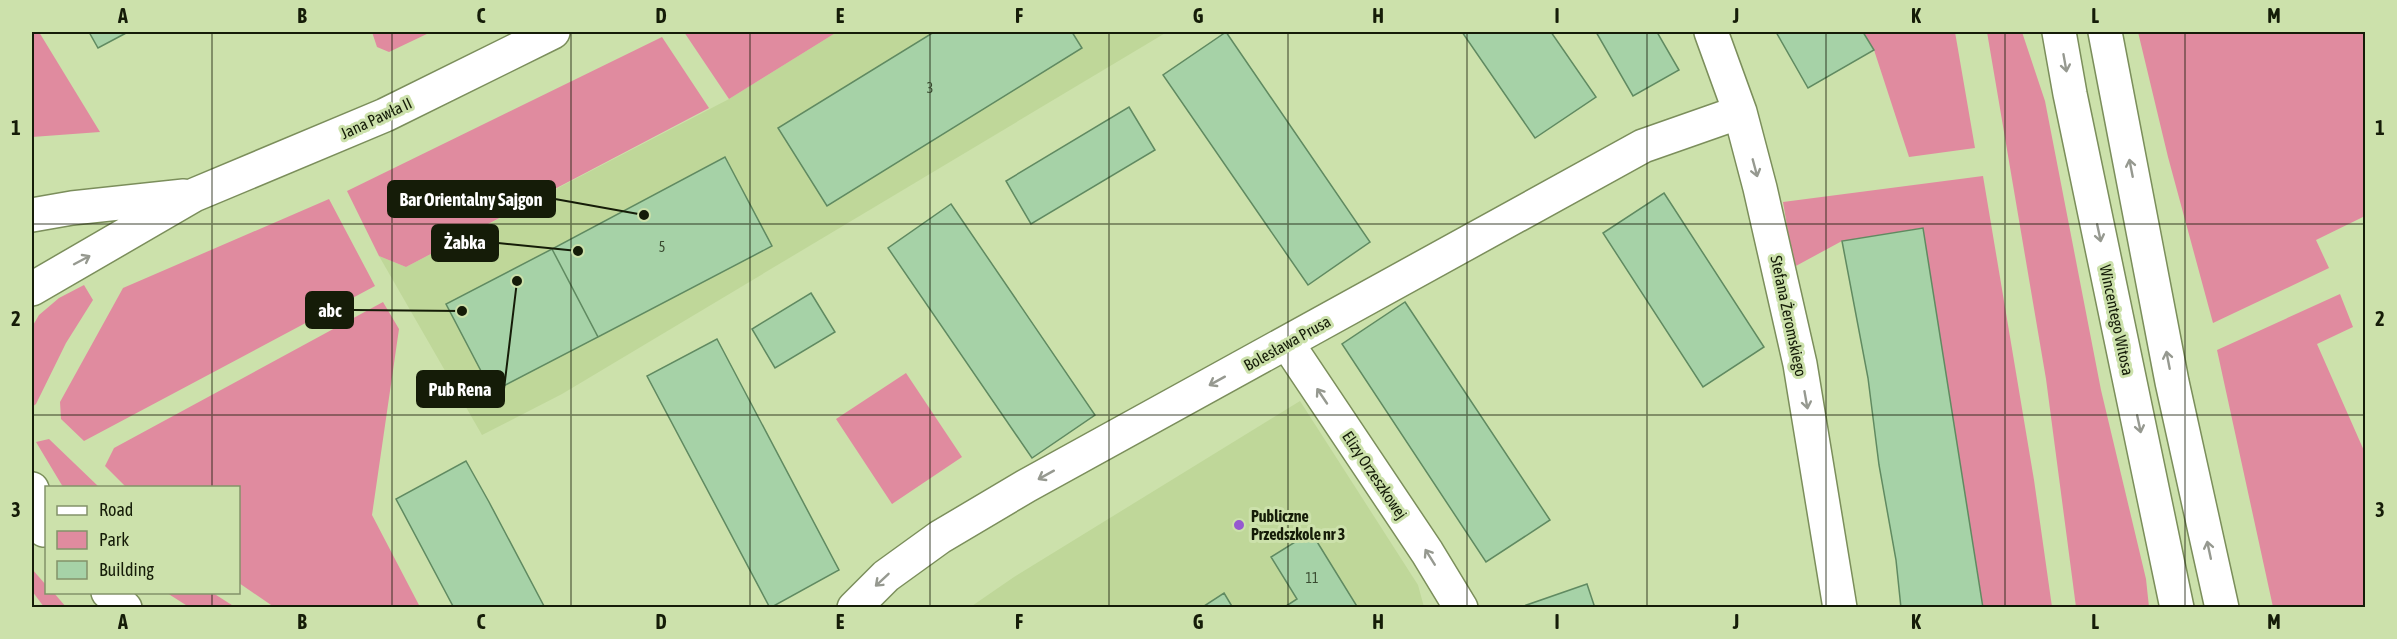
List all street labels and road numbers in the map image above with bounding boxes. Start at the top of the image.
street label: Jana Pawła II [338,94,414,142]
street label: Stefana Żeromskiego [1766,254,1811,378]
street label: Wincentego Witosa [2096,263,2137,377]
street label: Bolesława Prusa [1241,312,1333,374]
street label: Elizy Orzeszkowej [1338,428,1411,523]

